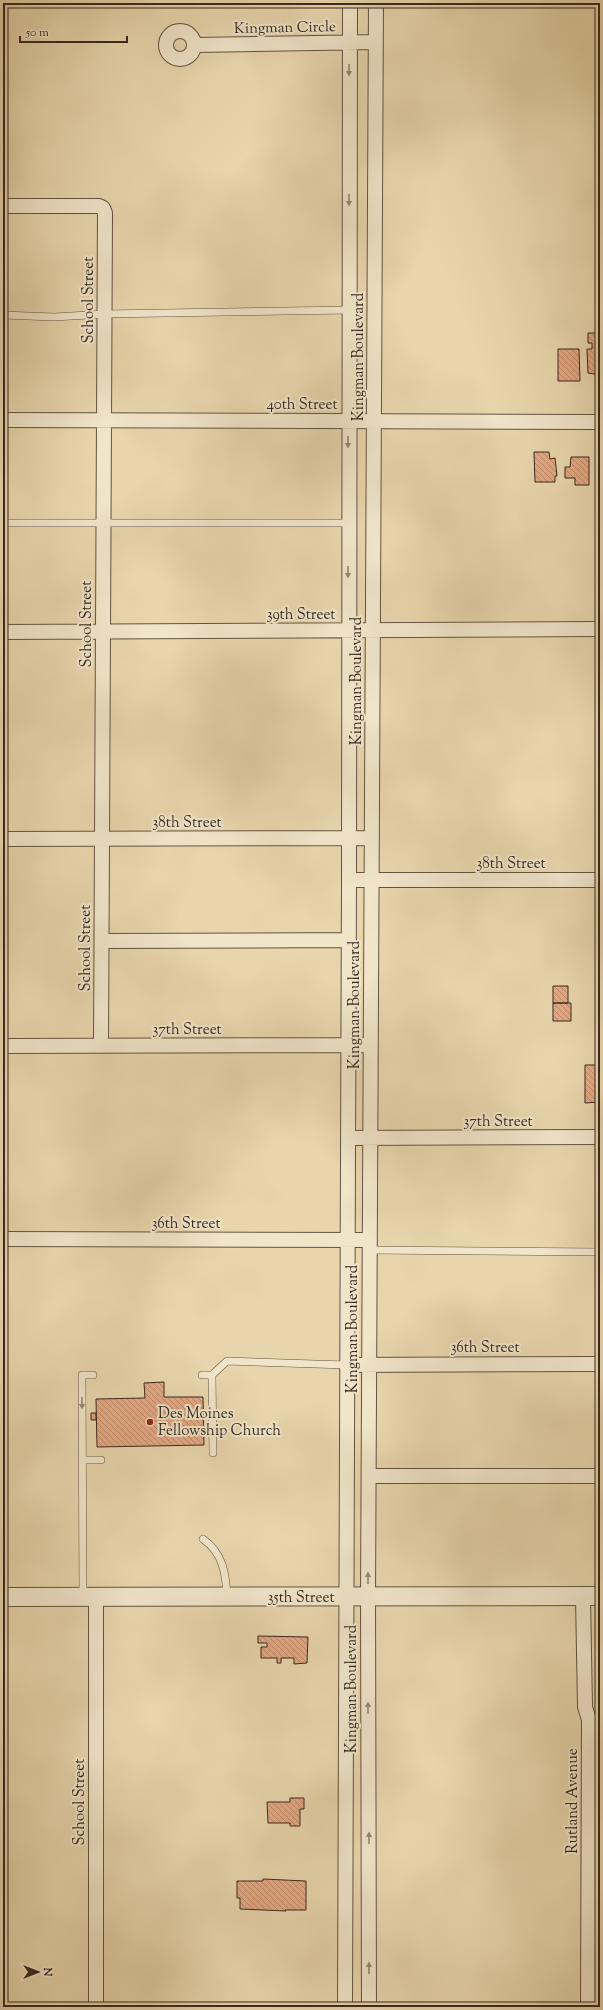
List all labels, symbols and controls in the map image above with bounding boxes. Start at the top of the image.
street label: Kingman Circle [234,17,336,40]
scale bar [20,18,127,44]
text: 50 m [25,24,49,42]
one-way arrow [346,64,352,77]
one-way arrow [346,194,352,207]
street label: School Street [79,257,100,343]
street label: Kingman Boulevard [349,292,370,421]
street label: 40th Street [266,395,338,416]
one-way arrow [345,436,351,449]
one-way arrow [345,566,351,579]
street label: School Street [77,581,98,667]
street label: 39th Street [266,605,336,626]
street label: Kingman Boulevard [347,616,368,745]
street label: 38th Street [152,813,222,834]
street label: 38th Street [476,854,546,875]
street label: School Street [76,905,97,991]
street label: Kingman Boulevard [345,940,366,1069]
street label: 37th Street [152,1020,222,1041]
street label: 37th Street [463,1112,533,1133]
street label: 36th Street [151,1214,221,1235]
street label: Kingman Boulevard [343,1264,364,1393]
street label: 36th Street [450,1338,520,1359]
one-way arrow [79,1397,85,1410]
place label: Des Moines Fellowship Church [158,1404,281,1442]
marker: Des Moines Fellowship Church [145,1417,155,1427]
one-way arrow [365,1571,371,1584]
street label: 35th Street [267,1588,335,1609]
street label: Kingman Boulevard [342,1624,363,1753]
one-way arrow [365,1701,371,1714]
street label: Rutland Avenue [563,1748,584,1854]
street label: School Street [70,1759,91,1845]
one-way arrow [366,1831,372,1844]
north arrow [18,1952,58,1992]
one-way arrow [366,1961,372,1974]
text: N [39,1967,55,1977]

